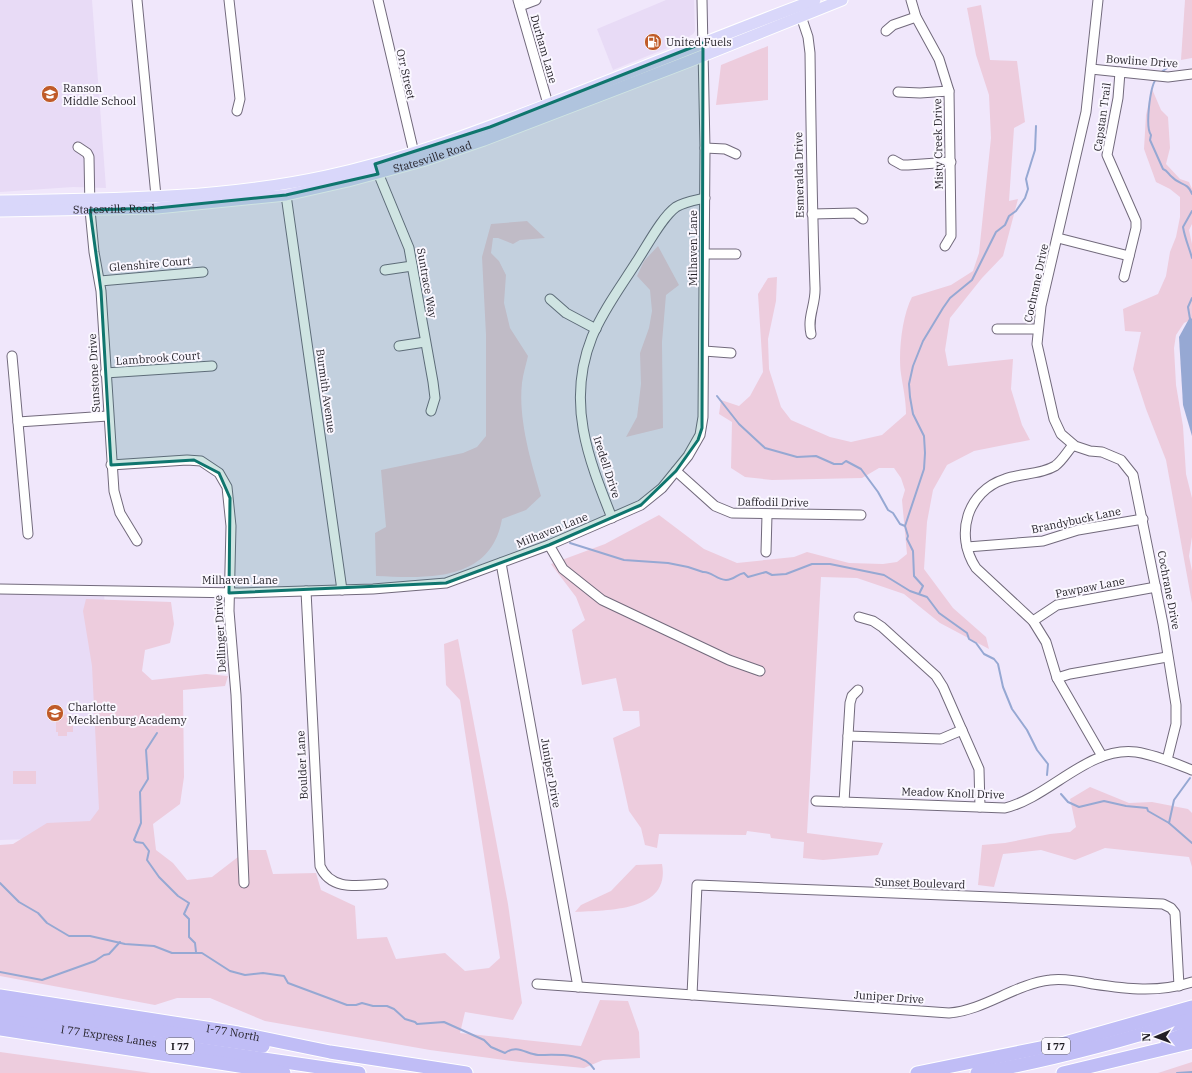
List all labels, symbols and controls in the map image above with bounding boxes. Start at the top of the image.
street label: Durham Lane [528,13,561,85]
fuel station icon: United Fuels [643,32,663,52]
place label: United Fuels [666,35,732,49]
street label: Orr Street [393,48,419,101]
street label: Bowline Drive [1106,52,1179,71]
place label: Ranson Middle School [63,81,136,108]
street label: Capstan Trail [1090,82,1114,152]
school or university icon: Ranson Middle School [40,84,60,104]
street label: Misty Creek Drive [930,98,946,190]
street label: Esmeralda Drive [791,132,807,218]
street label: Statesville Road [391,138,474,176]
street label: Statesville Road [73,201,155,217]
street label: Milhaven Lane [686,210,700,286]
street label: Cochrane Drive [1021,242,1051,324]
street label: Suntrace Way [414,247,440,319]
street label: Glenshire Court [108,253,192,275]
street label: Sunstone Drive [85,333,103,413]
street label: Lambrook Court [115,348,201,368]
street label: Burmith Avenue [313,348,339,434]
street label: Iredell Drive [590,434,624,500]
street label: Daffodil Drive [737,494,809,510]
street label: Brandybuck Lane [1030,504,1122,536]
street label: Milhaven Lane [514,509,590,551]
street label: Cochrane Drive [1154,549,1184,631]
street label: Milhaven Lane [202,573,278,587]
street label: Pawpaw Lane [1054,573,1126,601]
street label: Dellinger Drive [211,595,229,673]
place label: Charlotte Mecklenburg Academy [68,700,187,727]
school or university icon: Charlotte Mecklenburg Academy [45,703,65,723]
street label: Boulder Lane [293,730,311,800]
street label: Juniper Drive [538,737,564,809]
street label: Meadow Knoll Drive [901,784,1005,802]
street label: Sunset Boulevard [874,874,966,892]
street label: Juniper Drive [853,988,925,1006]
north arrow [1136,1017,1176,1057]
street label: I-77 North [205,1021,261,1044]
street label: I 77 Express Lanes [60,1022,158,1050]
text: N [1139,1032,1153,1042]
road number: I 77 [166,1038,194,1054]
road number: I 77 [1042,1038,1070,1054]

